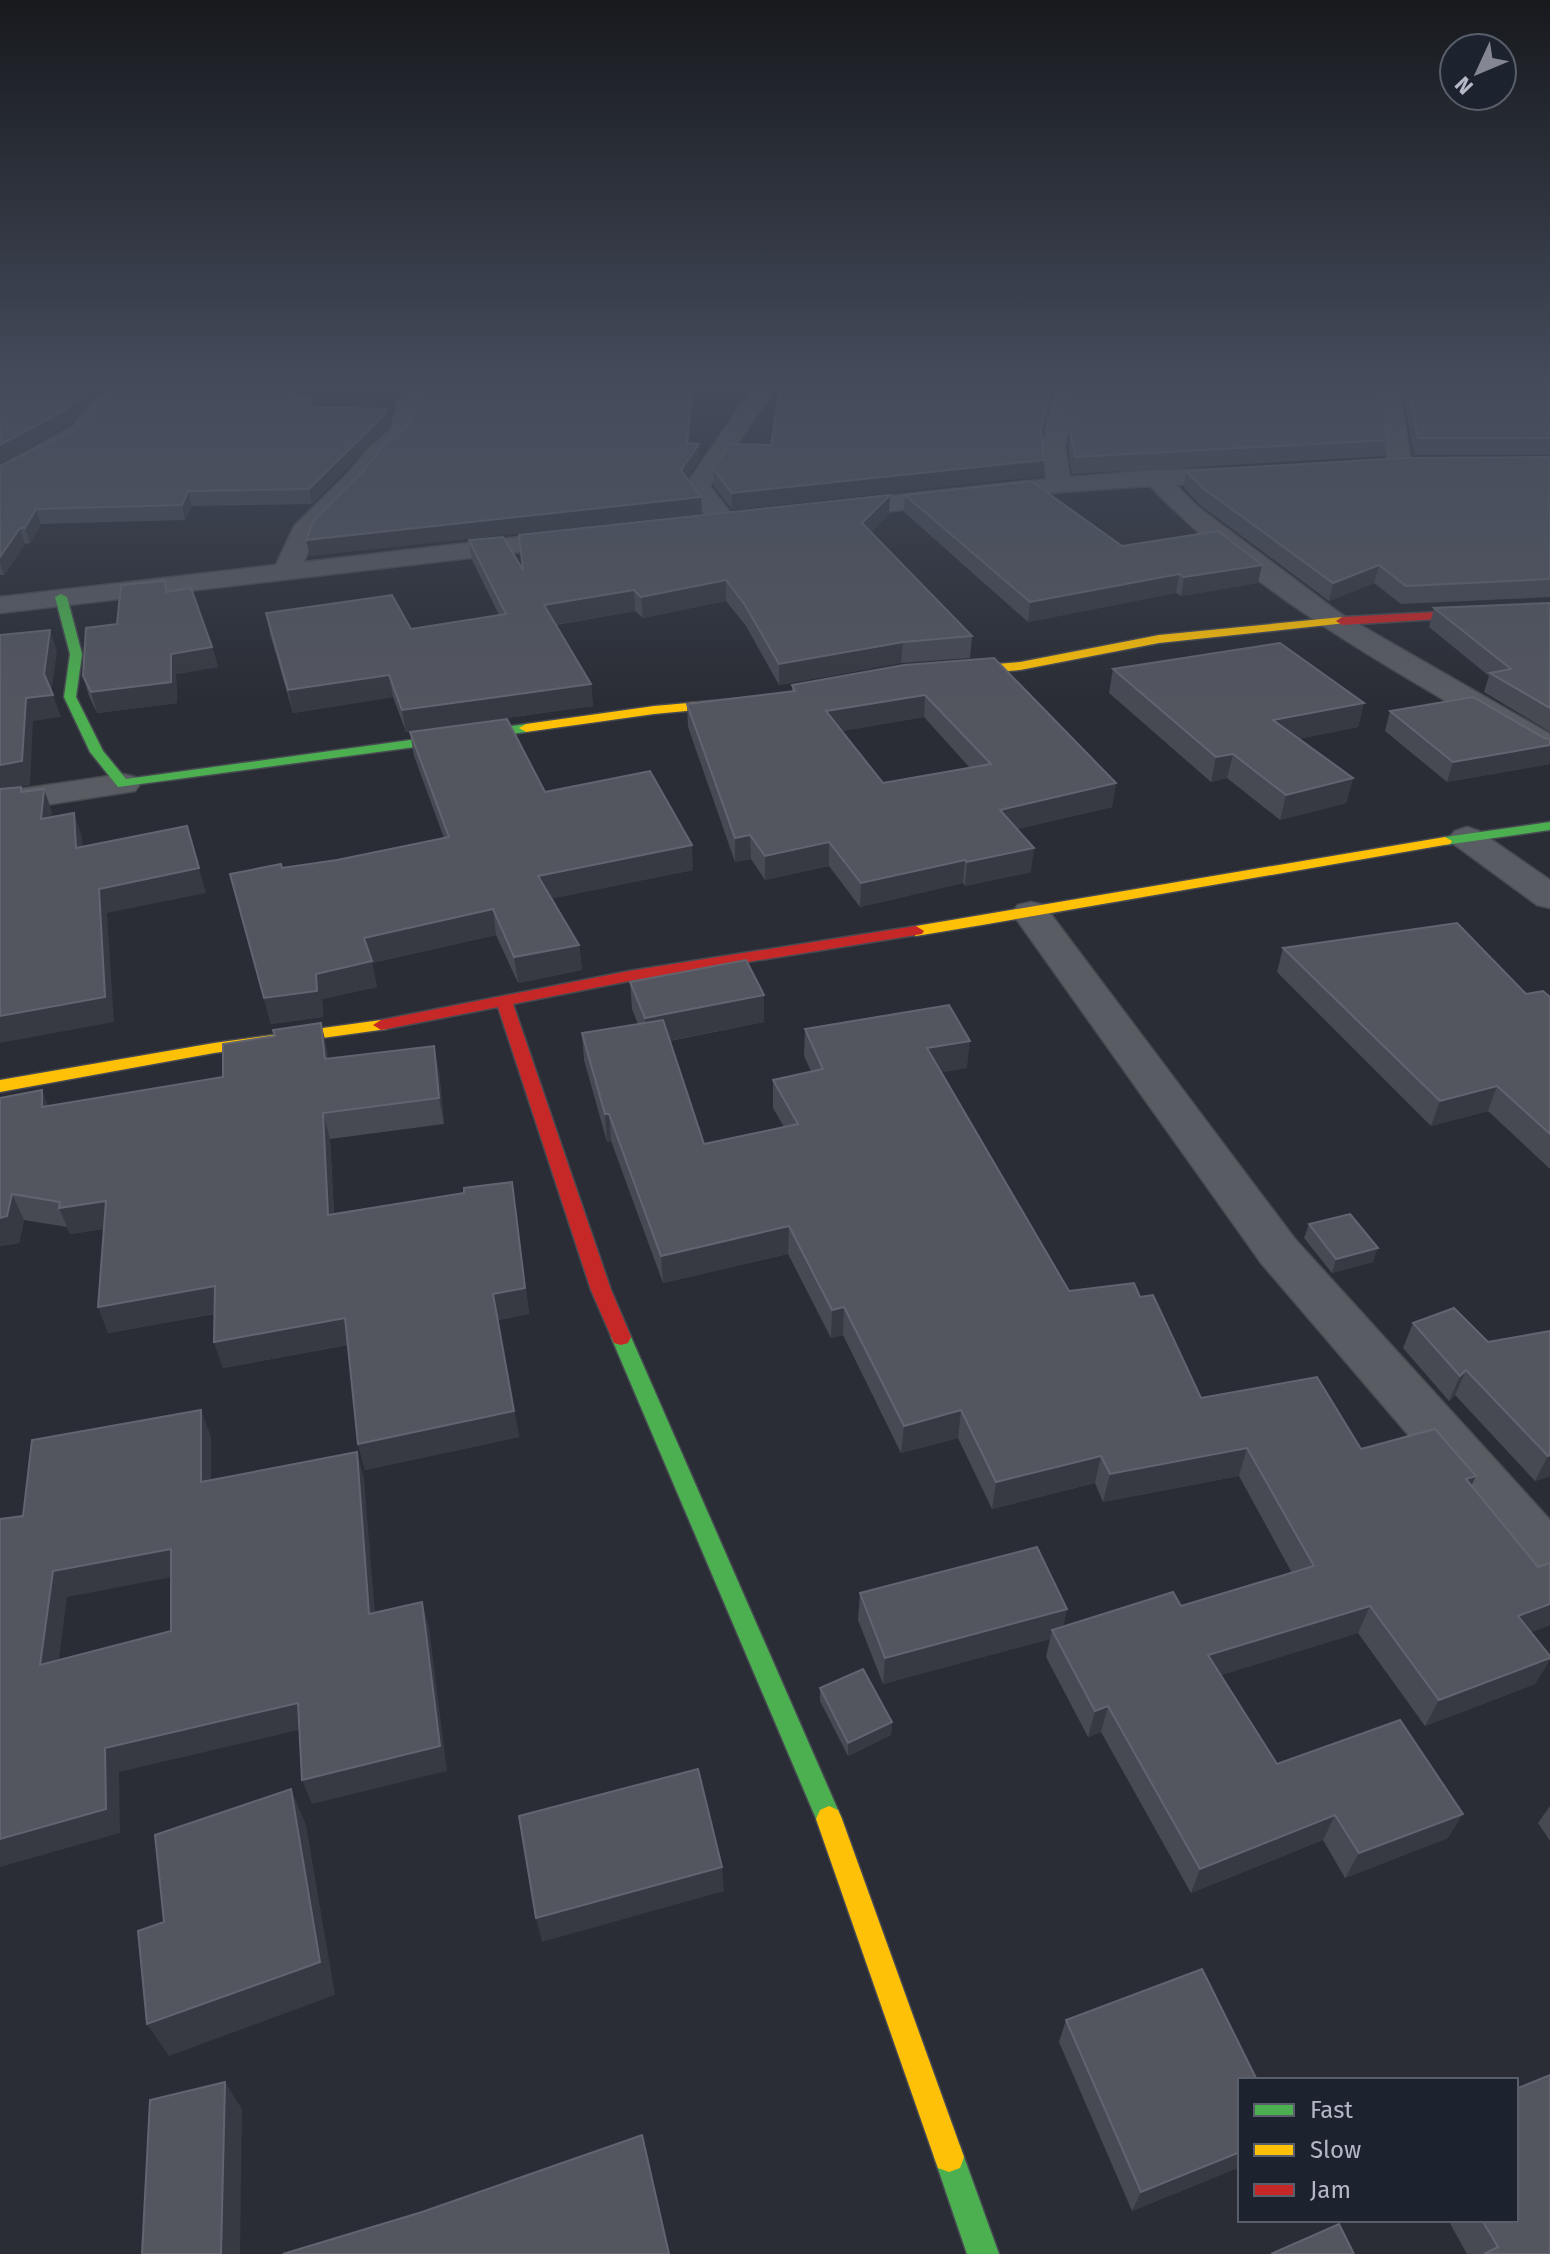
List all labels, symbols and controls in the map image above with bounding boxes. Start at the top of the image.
north arrow [1438,32,1518,112]
text: N [1449,71,1479,100]
legend [1238,2078,1518,2222]
text: Fast [1310,2096,1353,2124]
text: Slow [1310,2136,1361,2164]
text: Jam [1310,2176,1351,2204]

